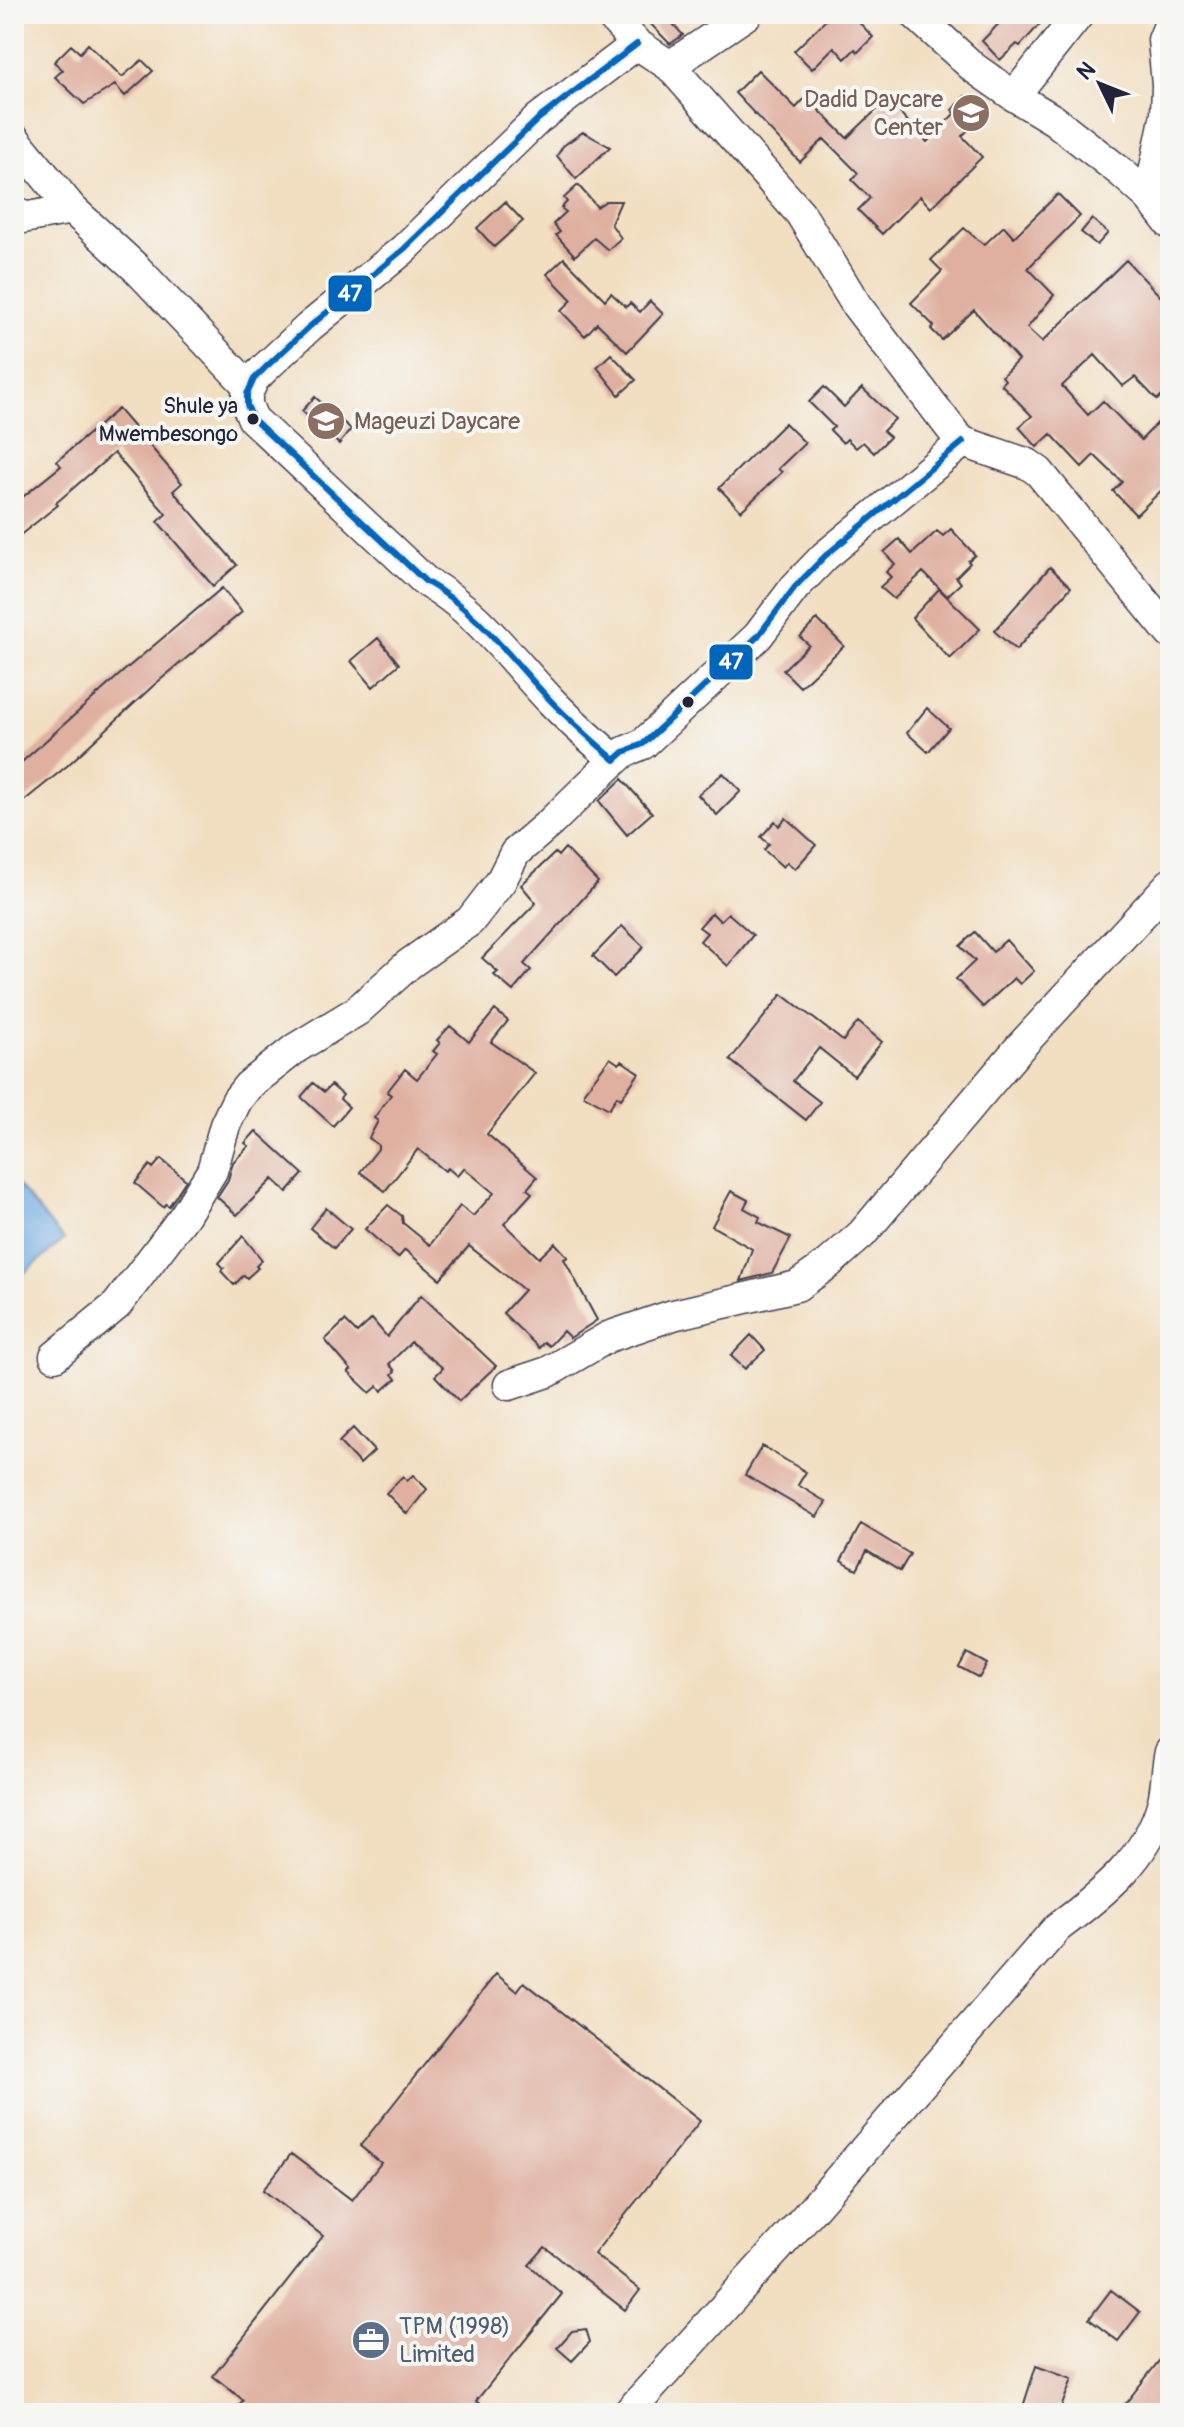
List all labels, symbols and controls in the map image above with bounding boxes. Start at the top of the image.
north arrow [1060,44,1140,124]
text: N [1071,56,1102,86]
place label: Dadid Daycare Center [804,85,943,142]
school or university icon: Dadid Daycare Center [950,92,992,134]
line badge: 47 [327,274,373,313]
text: 47 [338,280,363,308]
place label: Shule ya Mwembesongo [99,392,238,448]
school or university icon: Mageuzi Daycare [305,400,347,442]
place label: Mageuzi Daycare [354,407,520,436]
marker: Shule ya Mwembesongo [245,411,261,427]
line badge: 47 [708,643,754,681]
text: 47 [719,648,744,676]
unlabelled marker [680,694,696,710]
place label: TPM (1998) Limited [399,2312,510,2369]
office icon: TPM (1998) Limited [350,2319,392,2361]

